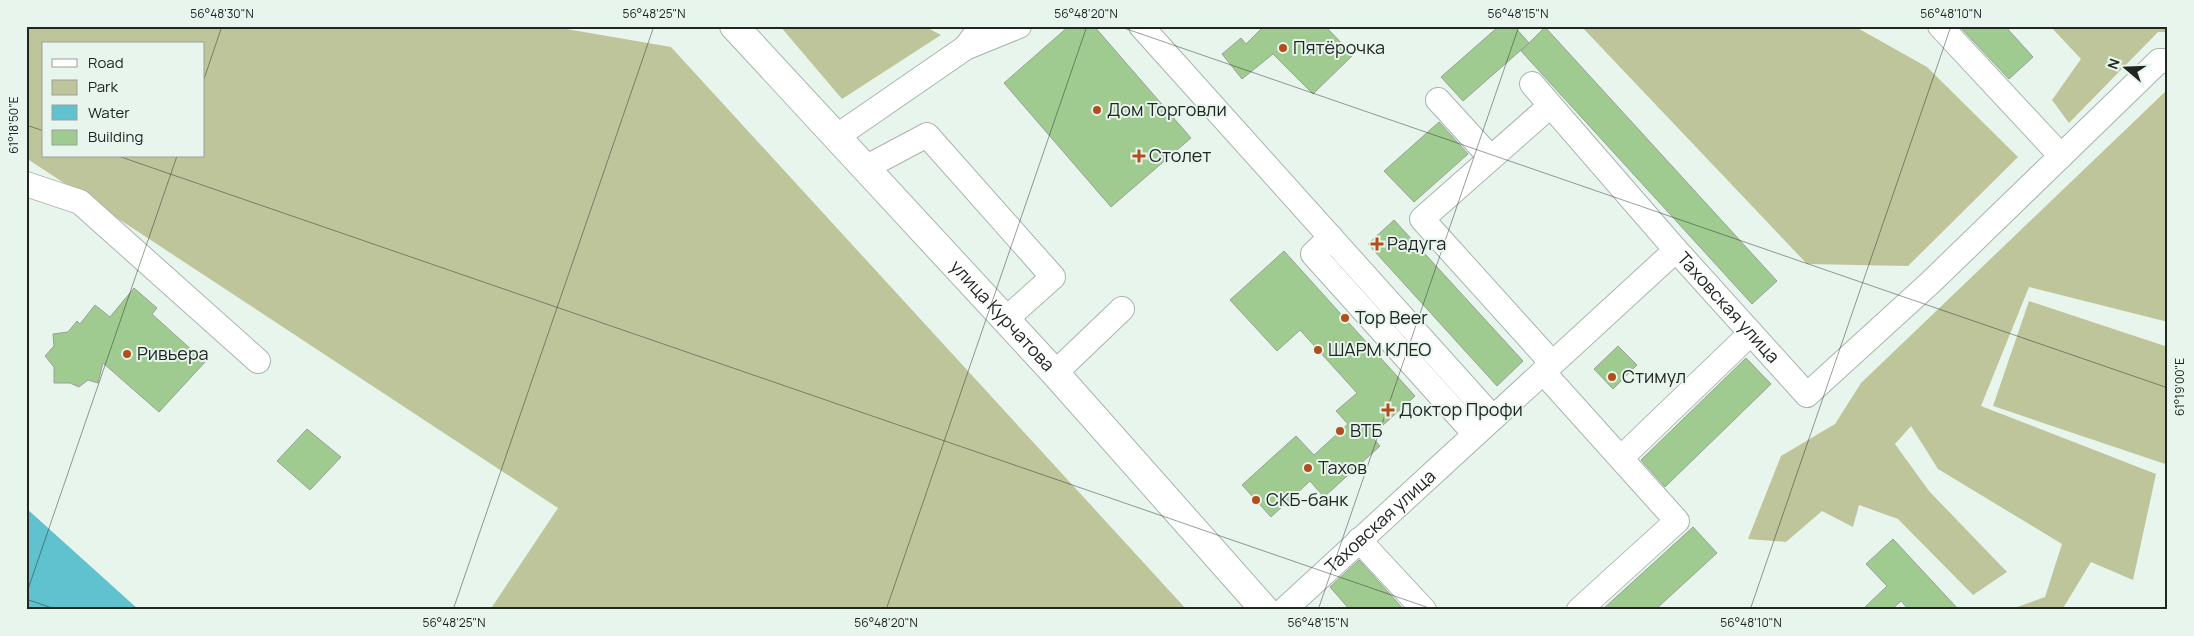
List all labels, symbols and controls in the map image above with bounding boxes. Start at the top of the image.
text: 56°48'30"N [190,5,254,22]
text: 56°48'25"N [622,5,686,22]
text: 56°48'20"N [1054,5,1118,22]
text: 56°48'15"N [1488,5,1548,22]
text: 56°48'10"N [1920,5,1982,22]
place label: Пятёрочка [1293,35,1385,59]
legend [42,42,205,158]
marker: Пятёрочка [1277,42,1289,54]
north arrow [2102,42,2152,92]
text: Road [88,52,124,73]
text: N [2103,56,2124,71]
text: Park [88,76,118,97]
text: 61°18'50"E [5,96,22,154]
place label: Дом Торговли [1107,97,1227,121]
text: Water [88,102,130,123]
marker: Дом Торговли [1091,104,1103,116]
text: Building [88,126,143,147]
place label: Столет [1149,143,1211,167]
marker: Столет [1133,150,1145,162]
place label: Радуга [1387,231,1446,255]
marker: Радуга [1371,238,1383,250]
street label: Таховская улица [1672,246,1785,368]
street label: улица Курчатова [945,254,1061,376]
place label: Top Beer [1355,305,1428,329]
marker: Top Beer [1339,312,1351,324]
place label: ШАРМ КЛЕО [1328,337,1431,361]
place label: Ривьера [137,341,209,365]
marker: ШАРМ КЛЕО [1312,344,1324,356]
marker: Ривьера [121,348,133,360]
text: 61°19'00"E [2171,358,2188,416]
place label: Стимул [1622,364,1686,388]
marker: Стимул [1606,371,1618,383]
place label: Доктор Профи [1399,397,1523,421]
marker: Доктор Профи [1381,403,1395,417]
place label: ВТБ [1350,418,1382,442]
marker: ВТБ [1334,425,1346,437]
place label: Тахов [1318,455,1367,479]
marker: Тахов [1302,462,1314,474]
street label: Таховская улица [1319,464,1440,578]
place label: СКБ-банк [1266,487,1349,511]
marker: СКБ-банк [1250,494,1262,506]
text: 56°48'25"N [422,614,486,631]
text: 56°48'20"N [854,614,918,631]
text: 56°48'15"N [1288,614,1348,631]
text: 56°48'10"N [1720,614,1782,631]

